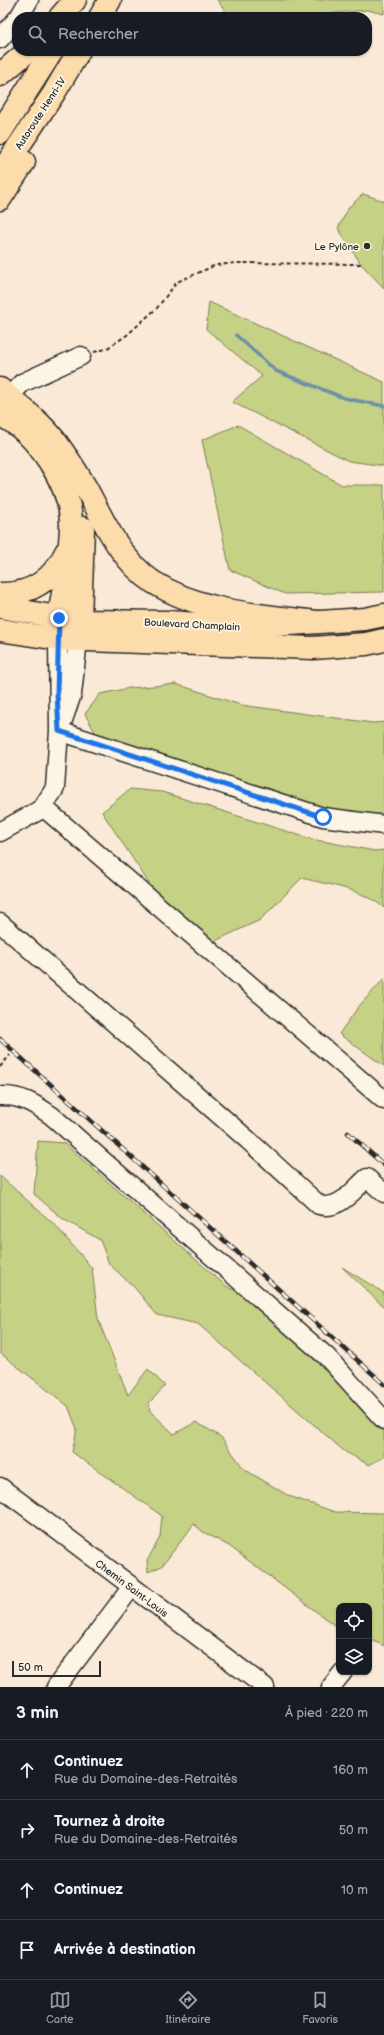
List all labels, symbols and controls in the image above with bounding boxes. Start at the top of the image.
search box [12,12,372,56]
icon: search [26,23,48,45]
text: Rechercher [58,25,138,44]
street label: Autoroute Henri-IV [13,74,69,152]
place label: Le Pylône [314,241,359,253]
marker: Le Pylône [362,241,372,251]
route end [50,609,68,627]
street label: Boulevard Champlain [143,616,241,634]
route start [314,808,332,826]
street label: Chemin Saint-Louis [93,1558,170,1620]
map controls [336,1603,372,1675]
button: locate [336,1603,372,1639]
button: layers [336,1639,372,1675]
scale bar [12,1659,101,1678]
text: 50 m [18,1661,43,1674]
text: 3 min [16,1703,59,1723]
text: À pied · 220 m [285,1705,368,1721]
text: Continuez [54,1752,123,1771]
icon: ahead [16,1759,38,1781]
text: 160 m [333,1762,368,1778]
text: Rue du Domaine-des-Retraités [54,1771,238,1787]
text: Tournez à droite [54,1812,165,1831]
icon: right [16,1819,38,1841]
text: 50 m [339,1822,368,1838]
text: Rue du Domaine-des-Retraités [54,1831,238,1847]
icon: ahead [16,1879,38,1901]
text: Continuez [54,1880,123,1899]
text: 10 m [341,1882,368,1898]
icon: arrive [16,1939,38,1961]
text: Arrivée à destination [54,1940,196,1959]
tab: Carte [46,1989,74,2026]
tab: Itinéraire [165,1989,210,2026]
tab: Favoris [302,1989,338,2026]

